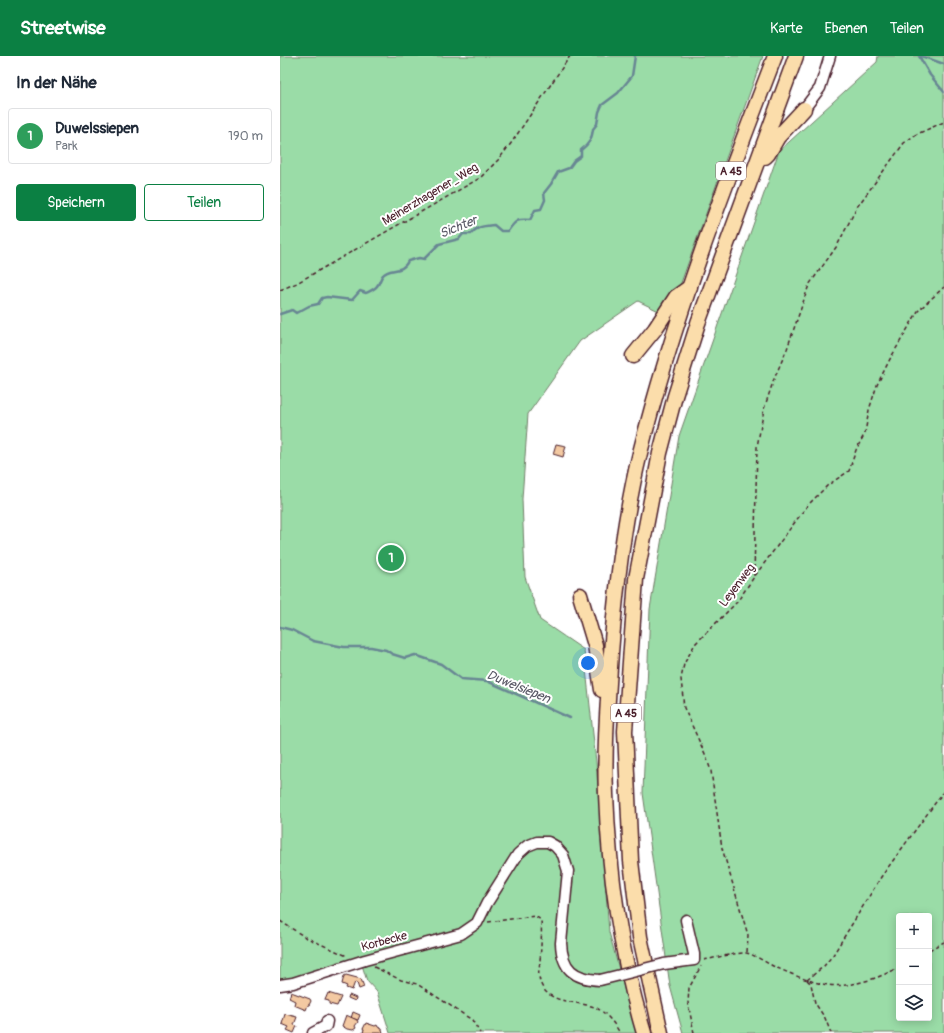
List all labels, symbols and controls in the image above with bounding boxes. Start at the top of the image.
text: Streetwise [20,16,106,40]
text: Karte [770,20,803,37]
text: Ebenen [825,20,868,37]
text: Teilen [890,20,924,37]
text: In der Nähe [16,72,97,93]
text: Duwelssiepen [55,119,139,138]
text: 1 [27,128,33,144]
text: 190 m [228,128,263,144]
text: Park [55,138,78,154]
street label: Meinerzhagener_Weg [380,160,481,229]
road number: A 45 [716,162,746,180]
button: Speichern [16,184,136,221]
button: Teilen [144,184,264,221]
water label: Sichter [437,211,482,242]
pin: 1 [378,543,404,573]
street label: Leyenweg [716,561,759,610]
your location [578,653,598,673]
water label: Duwelsiepen [485,667,553,707]
road number: A 45 [611,704,641,722]
map controls [896,913,932,1021]
button: + [896,913,932,949]
street label: Korbecke [360,928,409,955]
button: − [896,949,932,985]
button: layers [896,985,932,1021]

